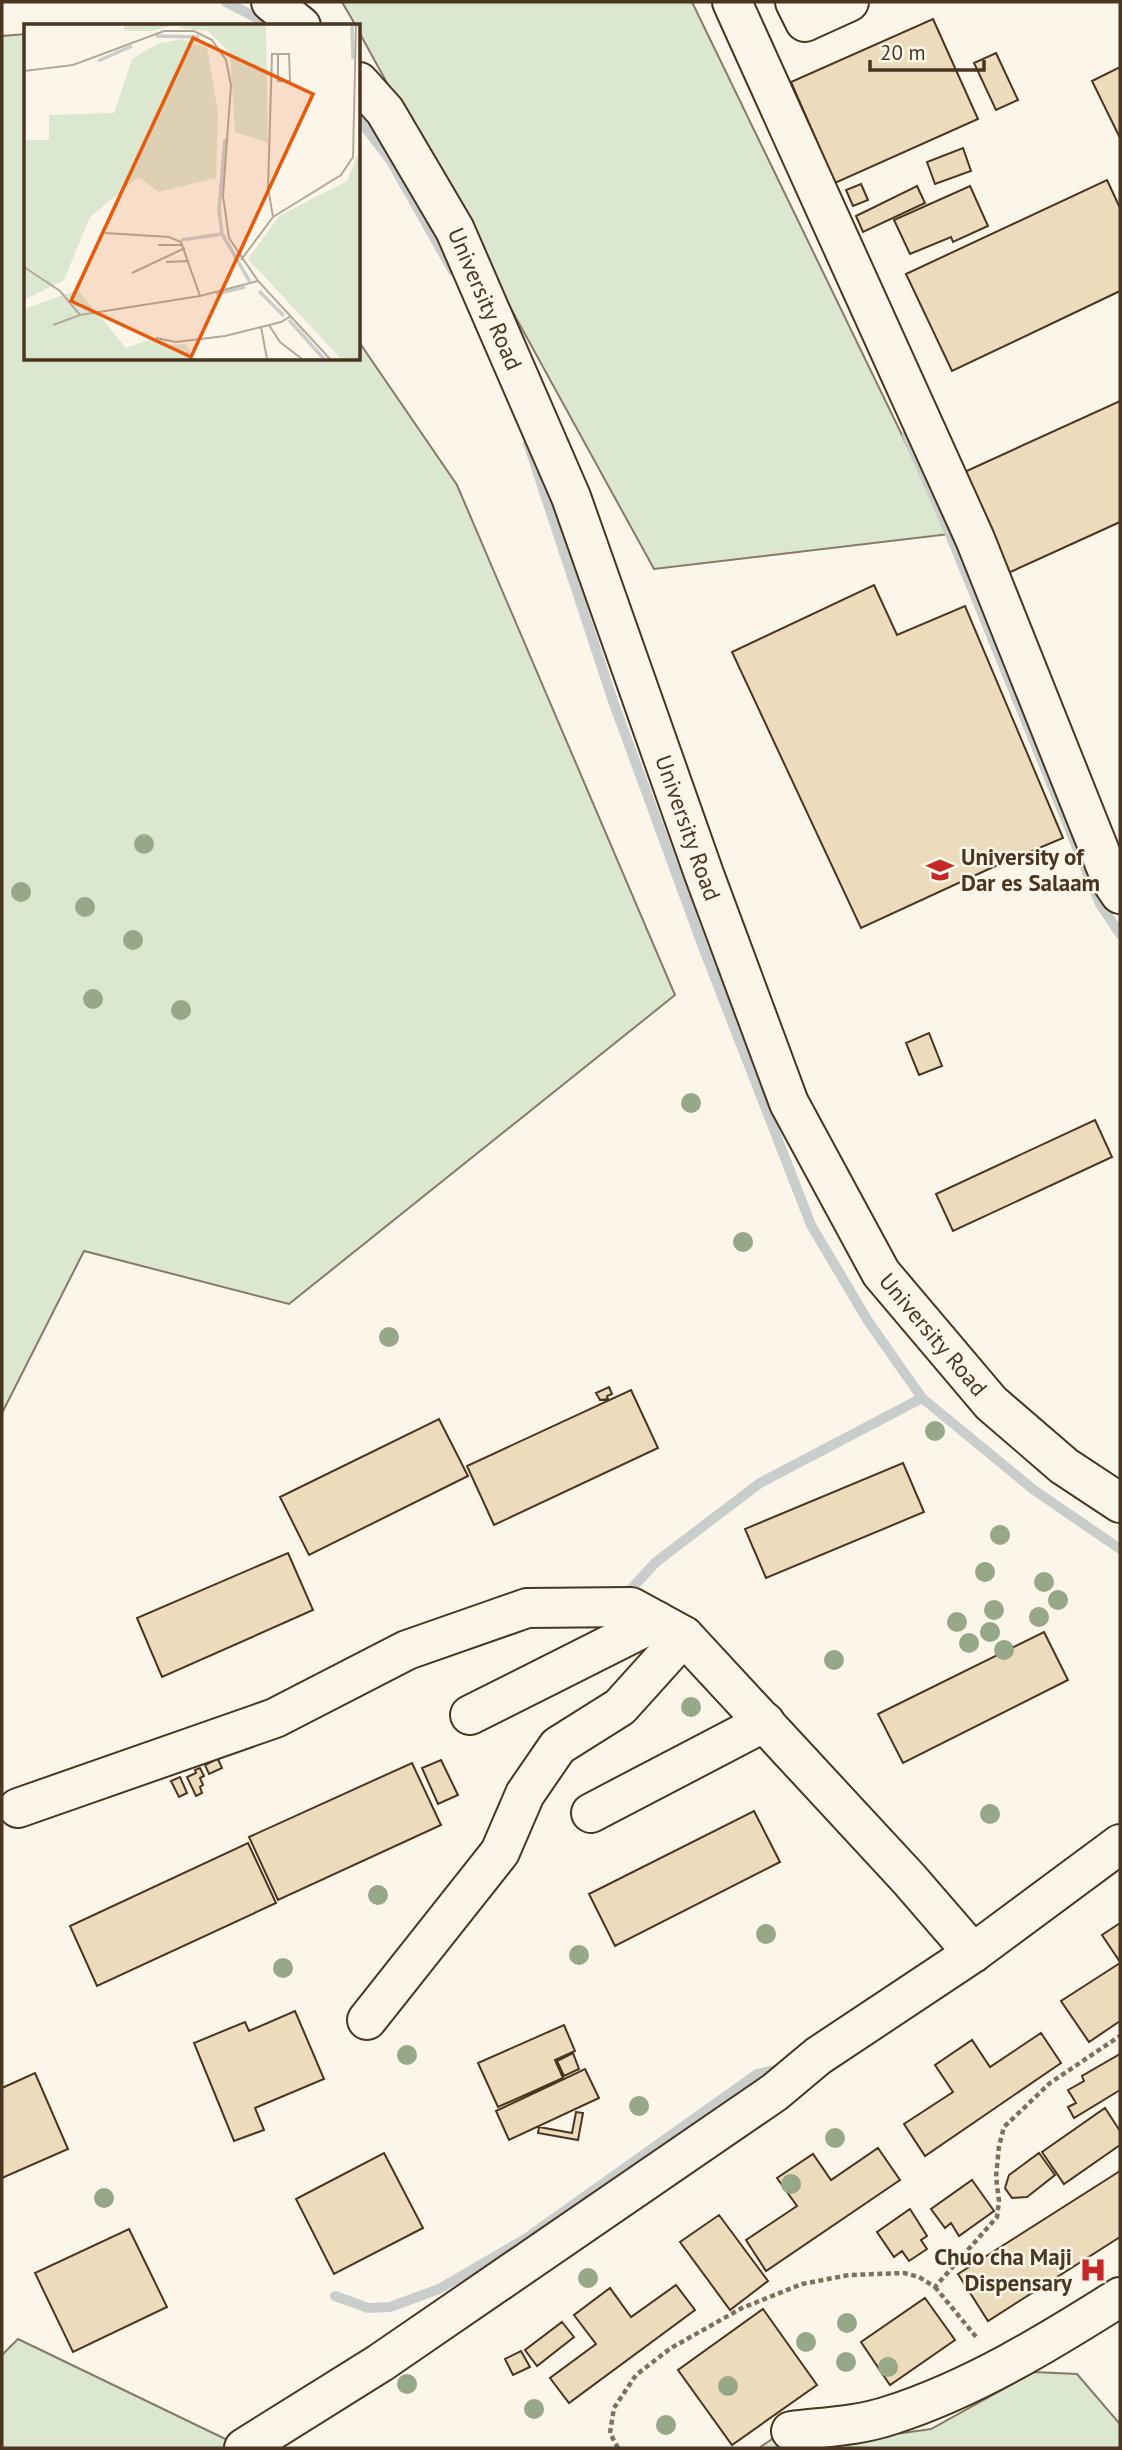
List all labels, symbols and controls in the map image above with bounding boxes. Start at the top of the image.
inset map [24,24,360,360]
scale bar [870,28,984,72]
text: 20 m [880,39,926,66]
street label: University Road [442,223,529,374]
street label: University Road [649,751,728,905]
place label: University of Dar es Salaam [961,842,1100,897]
school or university icon: University of Dar es Salaam [925,855,955,885]
street label: University Road [873,1267,994,1402]
place label: Chuo cha Maji Dispensary [934,2242,1073,2297]
hospital icon: Chuo cha Maji Dispensary [1078,2255,1108,2285]

